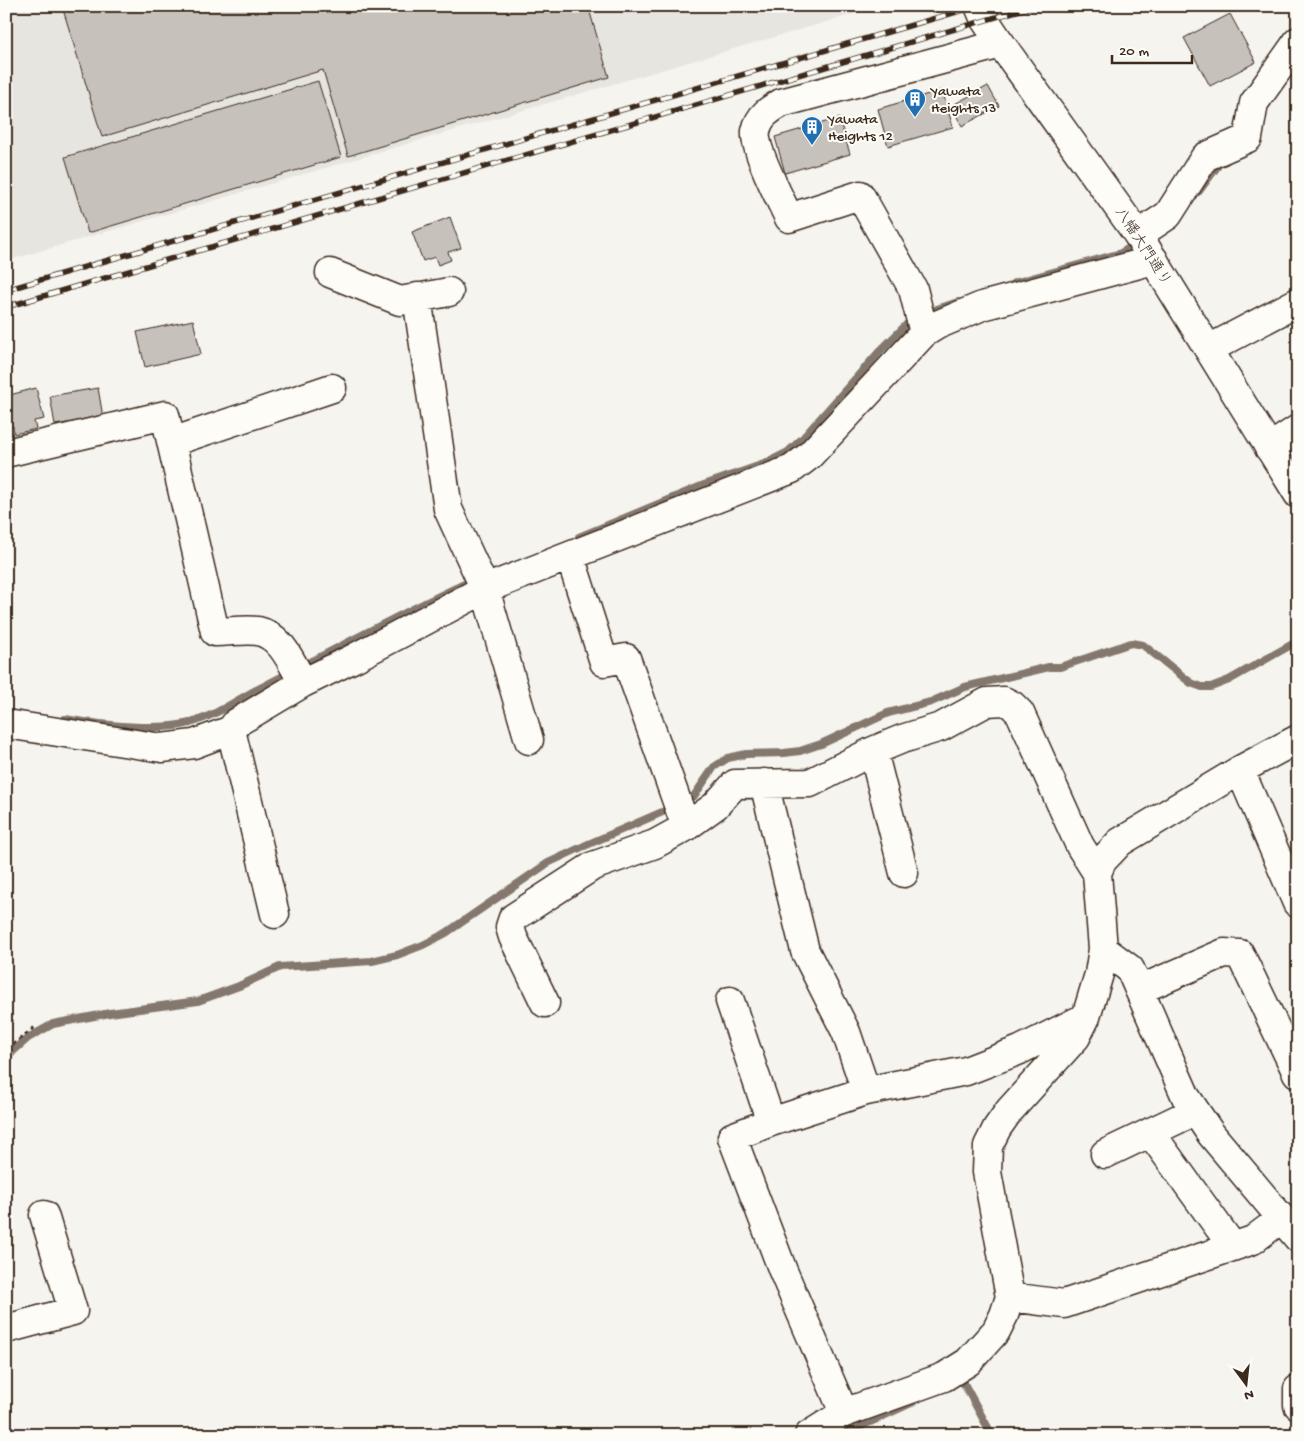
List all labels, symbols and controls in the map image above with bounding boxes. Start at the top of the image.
scale bar [1112,32,1192,64]
text: 20 m [1119,43,1149,61]
place label: Yawata Heights 13 [929,83,996,118]
building icon: Yawata Heights 13 [903,87,927,118]
place label: Yawata Heights 12 [826,111,893,146]
building icon: Yawata Heights 12 [800,115,824,146]
street label: 八幡大門通り [1110,204,1174,290]
north arrow [1222,1358,1272,1408]
text: N [1242,1385,1255,1404]

